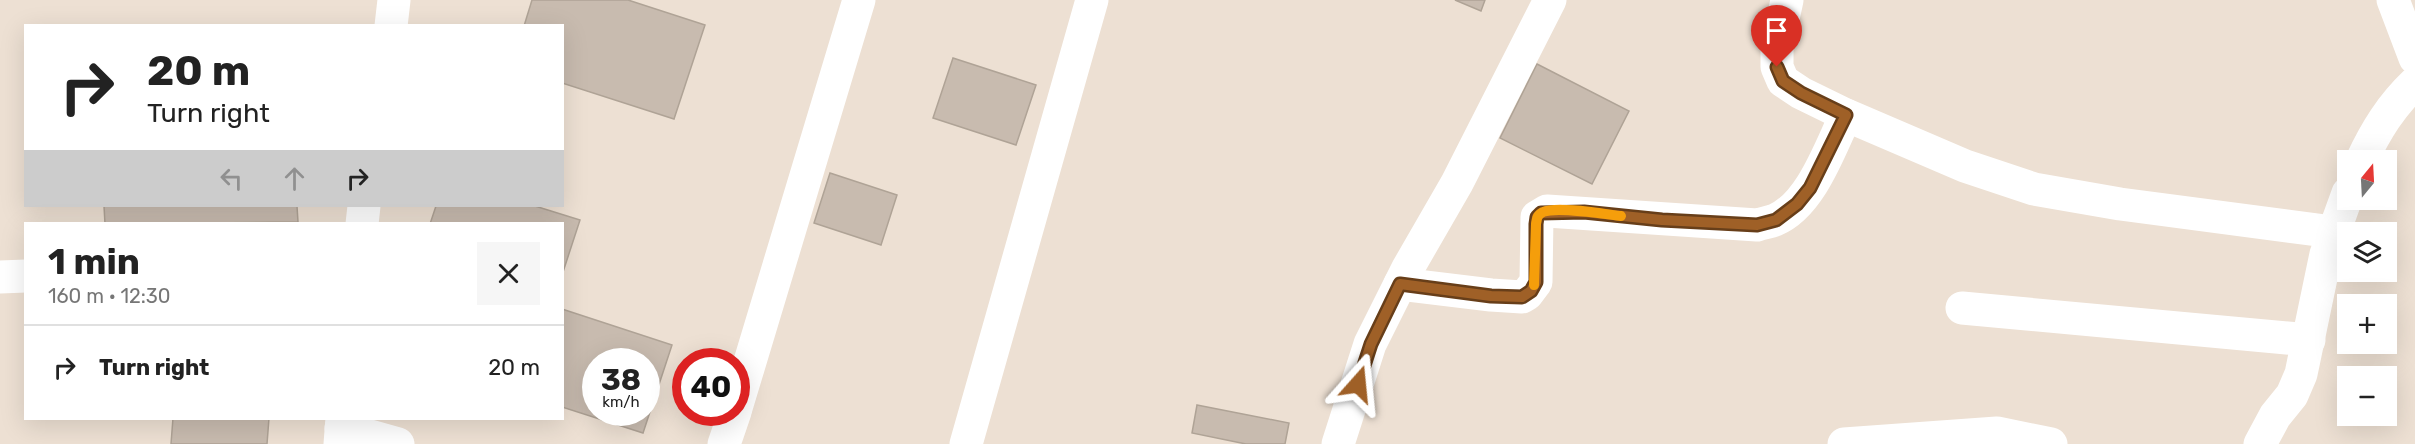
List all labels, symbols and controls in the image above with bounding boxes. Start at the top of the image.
pin [1751,5,1802,67]
icon: arrive [1760,14,1793,47]
text: 20 m [147,46,250,96]
icon: right [48,48,126,126]
text: Turn right [147,97,270,129]
north arrow [2337,150,2397,210]
map controls [2337,150,2397,426]
icon: left [215,162,248,195]
icon: ahead [278,162,311,195]
icon: right [341,162,374,195]
button: layers [2337,222,2397,282]
text: 1 min [48,240,140,283]
button: close [477,242,540,305]
text: 160 m · 12:30 [48,284,171,308]
button: + [2337,294,2397,354]
speed limit sign: 40 [672,348,750,426]
icon: right [48,351,81,384]
position arrow [1326,352,1390,416]
text: Turn right [99,354,209,381]
text: 20 m [488,354,540,381]
text: 38 [601,362,641,398]
button: − [2337,366,2397,426]
text: km/h [602,393,640,411]

